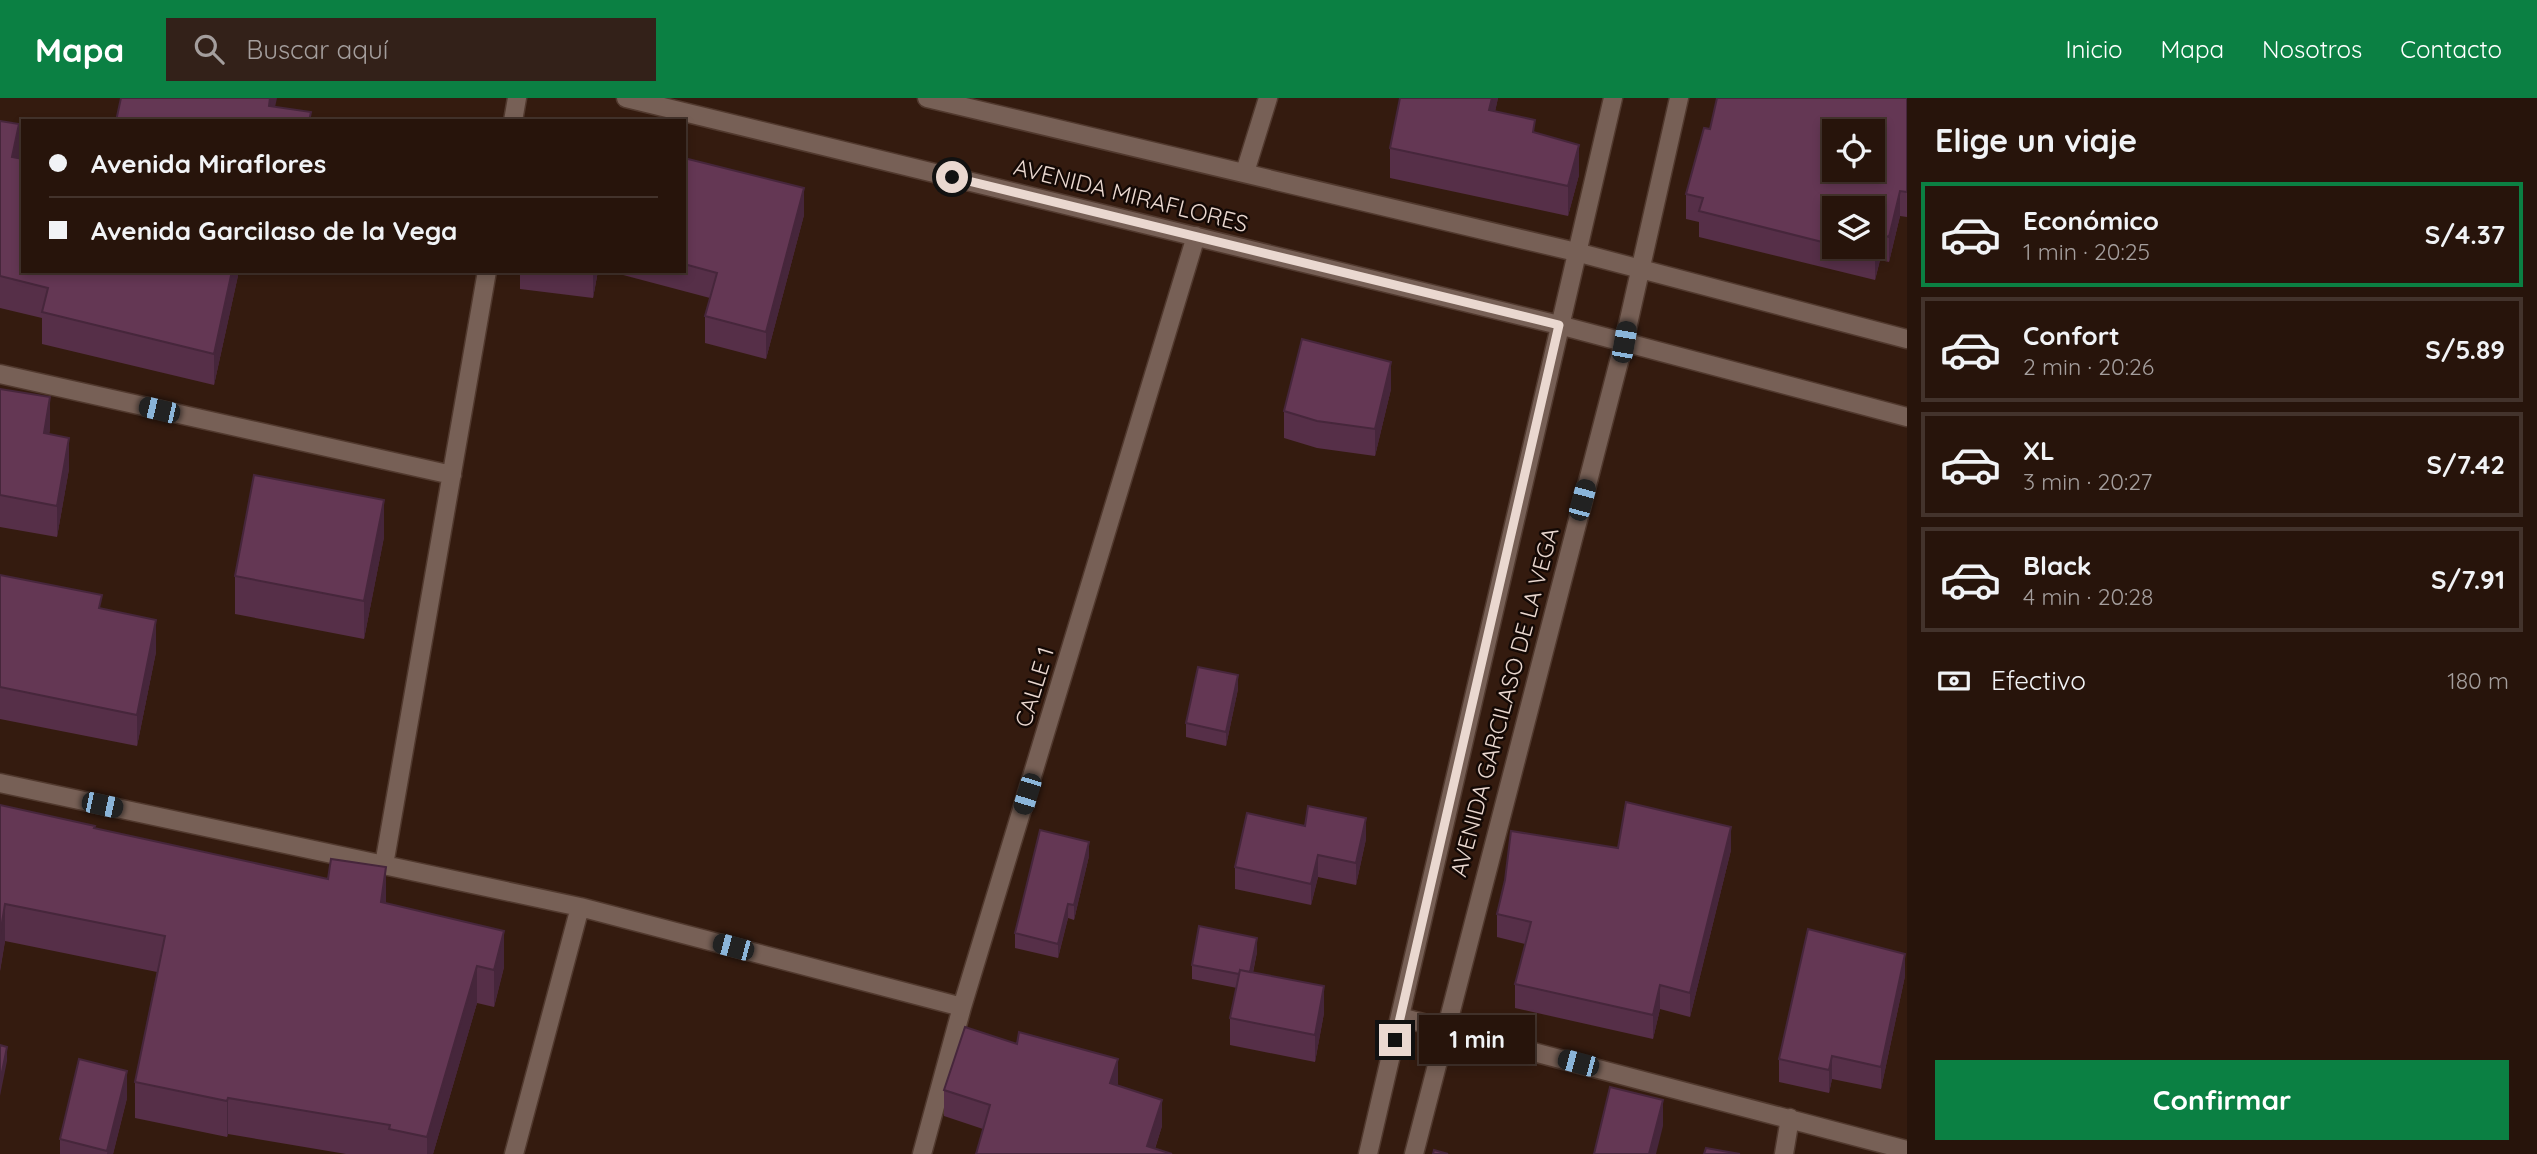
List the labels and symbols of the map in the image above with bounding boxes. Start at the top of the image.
street label: AVENIDA MIRAFLORES [1011,152,1251,238]
route start [936,161,968,193]
car [1611,319,1638,365]
car [137,395,182,425]
car [1567,477,1598,523]
street label: AVENIDA GARCILASO DE LA VEGA [1443,524,1565,880]
street label: CALLE 1 [1008,643,1060,731]
car [1011,771,1044,817]
car [80,790,125,820]
car [710,931,757,963]
callout: 1 min [1420,1016,1535,1065]
route end [1379,1024,1411,1056]
car [1555,1047,1602,1079]

